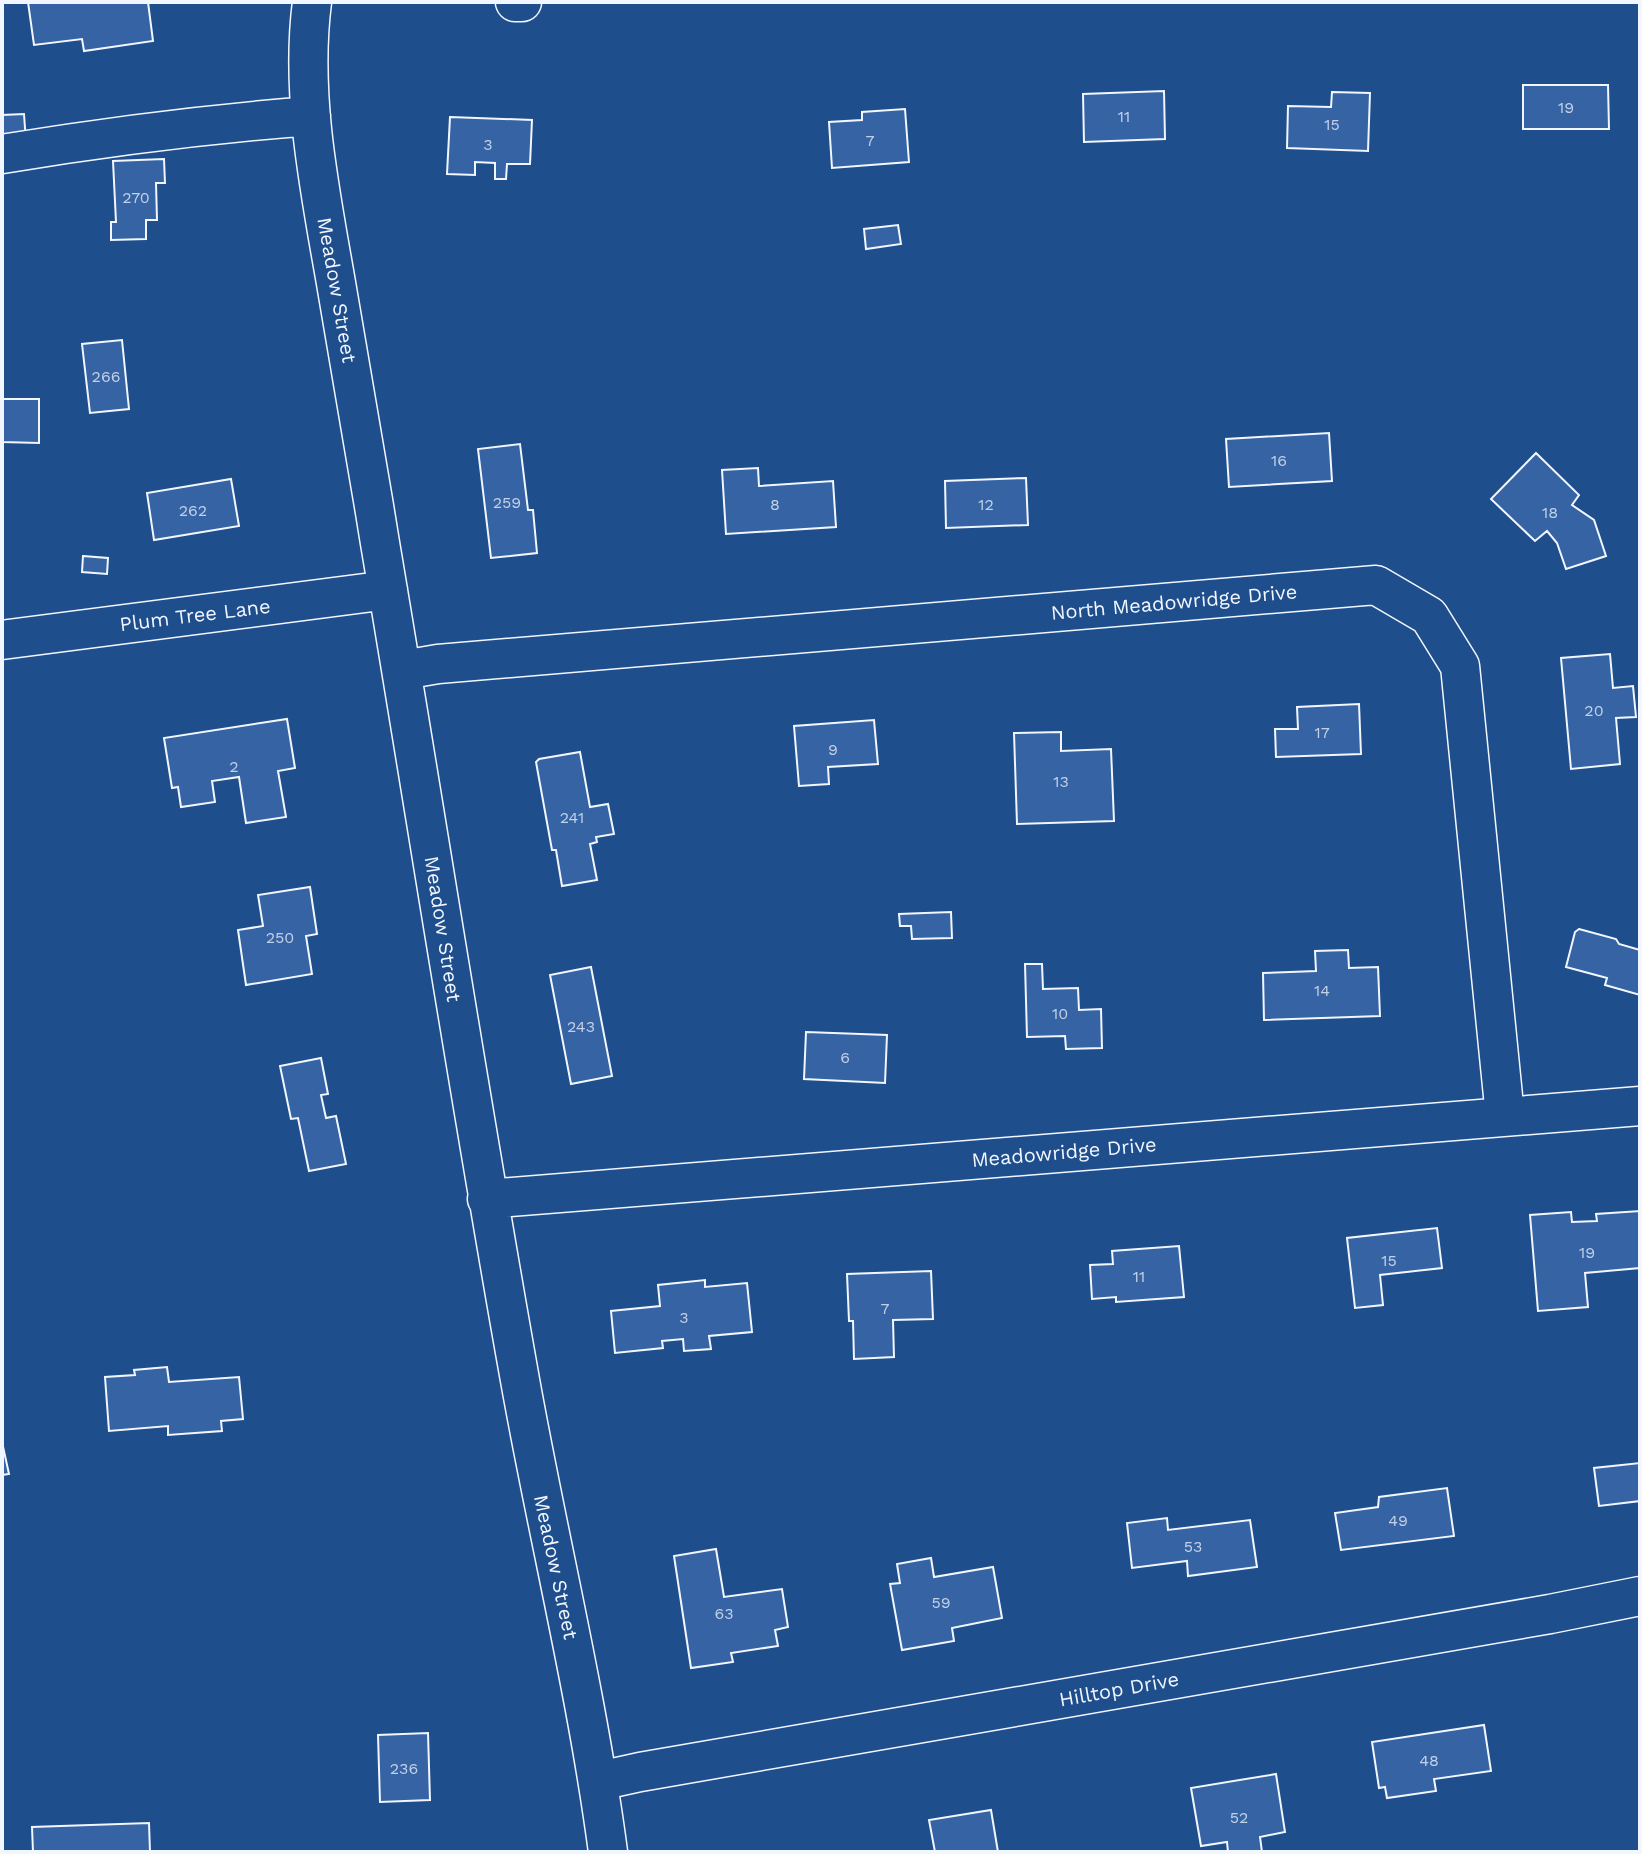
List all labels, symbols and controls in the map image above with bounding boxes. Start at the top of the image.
house number: 19 [1558,98,1574,117]
house number: 11 [1118,107,1130,126]
house number: 15 [1324,115,1340,134]
house number: 7 [866,131,875,150]
house number: 3 [483,135,493,154]
house number: 270 [122,188,150,207]
street label: Meadow Street [312,215,362,365]
house number: 266 [92,367,120,386]
house number: 16 [1271,451,1287,470]
house number: 259 [493,493,521,512]
house number: 8 [770,495,780,514]
house number: 12 [978,495,994,514]
house number: 262 [179,501,207,520]
house number: 18 [1542,503,1558,522]
street label: North Meadowridge Drive [1050,579,1298,625]
street label: Plum Tree Lane [118,594,272,636]
house number: 20 [1584,701,1604,720]
house number: 17 [1314,723,1330,742]
house number: 9 [828,740,838,759]
house number: 2 [229,757,239,776]
house number: 13 [1053,772,1069,791]
house number: 241 [560,808,584,827]
street label: Meadow Street [420,854,466,1004]
house number: 250 [266,928,294,947]
house number: 14 [1314,981,1330,1000]
house number: 10 [1052,1004,1068,1023]
house number: 243 [567,1017,595,1036]
house number: 6 [840,1048,850,1067]
street label: Meadowridge Drive [971,1132,1157,1172]
house number: 19 [1579,1243,1595,1262]
house number: 15 [1381,1251,1397,1270]
house number: 11 [1133,1267,1145,1286]
house number: 7 [881,1299,890,1318]
house number: 3 [679,1308,689,1327]
street label: Meadow Street [529,1492,583,1642]
house number: 49 [1388,1511,1408,1530]
house number: 53 [1184,1537,1202,1556]
house number: 59 [931,1593,951,1612]
house number: 63 [714,1604,734,1623]
street label: Hilltop Drive [1057,1667,1181,1711]
house number: 48 [1419,1751,1439,1770]
house number: 236 [390,1759,418,1778]
house number: 52 [1230,1808,1248,1827]

